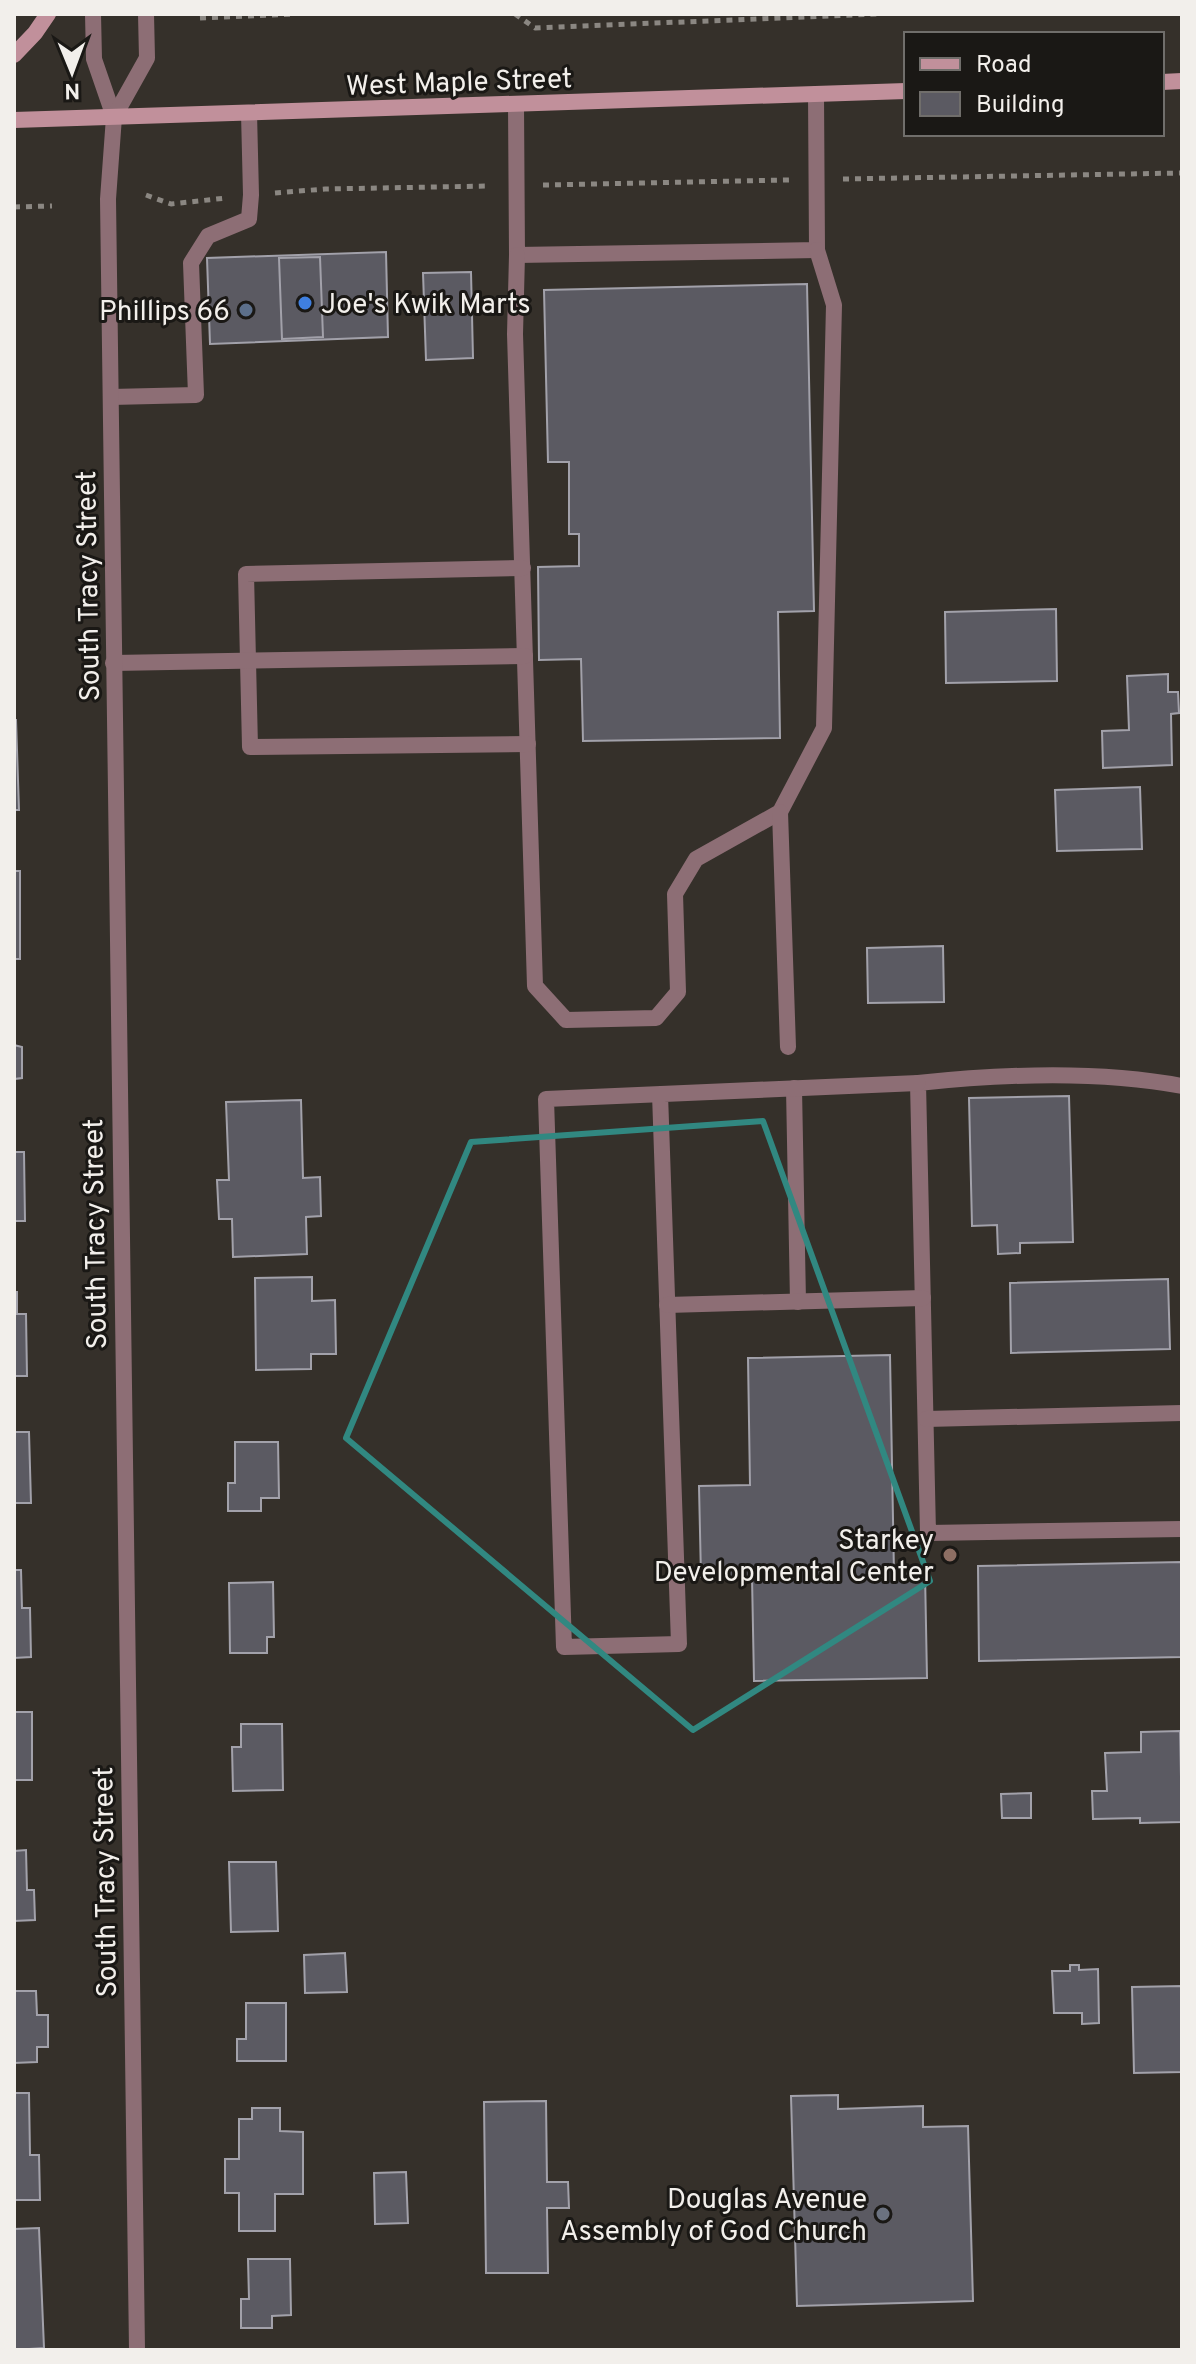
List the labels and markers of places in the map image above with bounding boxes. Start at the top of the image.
place label: Joe's Kwik Marts [321,288,531,324]
marker: Joe's Kwik Marts [296,294,314,312]
place label: Phillips 66 [99,295,230,331]
marker: Phillips 66 [237,301,255,319]
place label: Starkey Developmental Center [654,1524,934,1592]
marker: Starkey Developmental Center [941,1546,959,1564]
place label: Douglas Avenue Assembly of God Church [560,2183,867,2251]
marker: Douglas Avenue Assembly of God Church [874,2205,892,2223]

